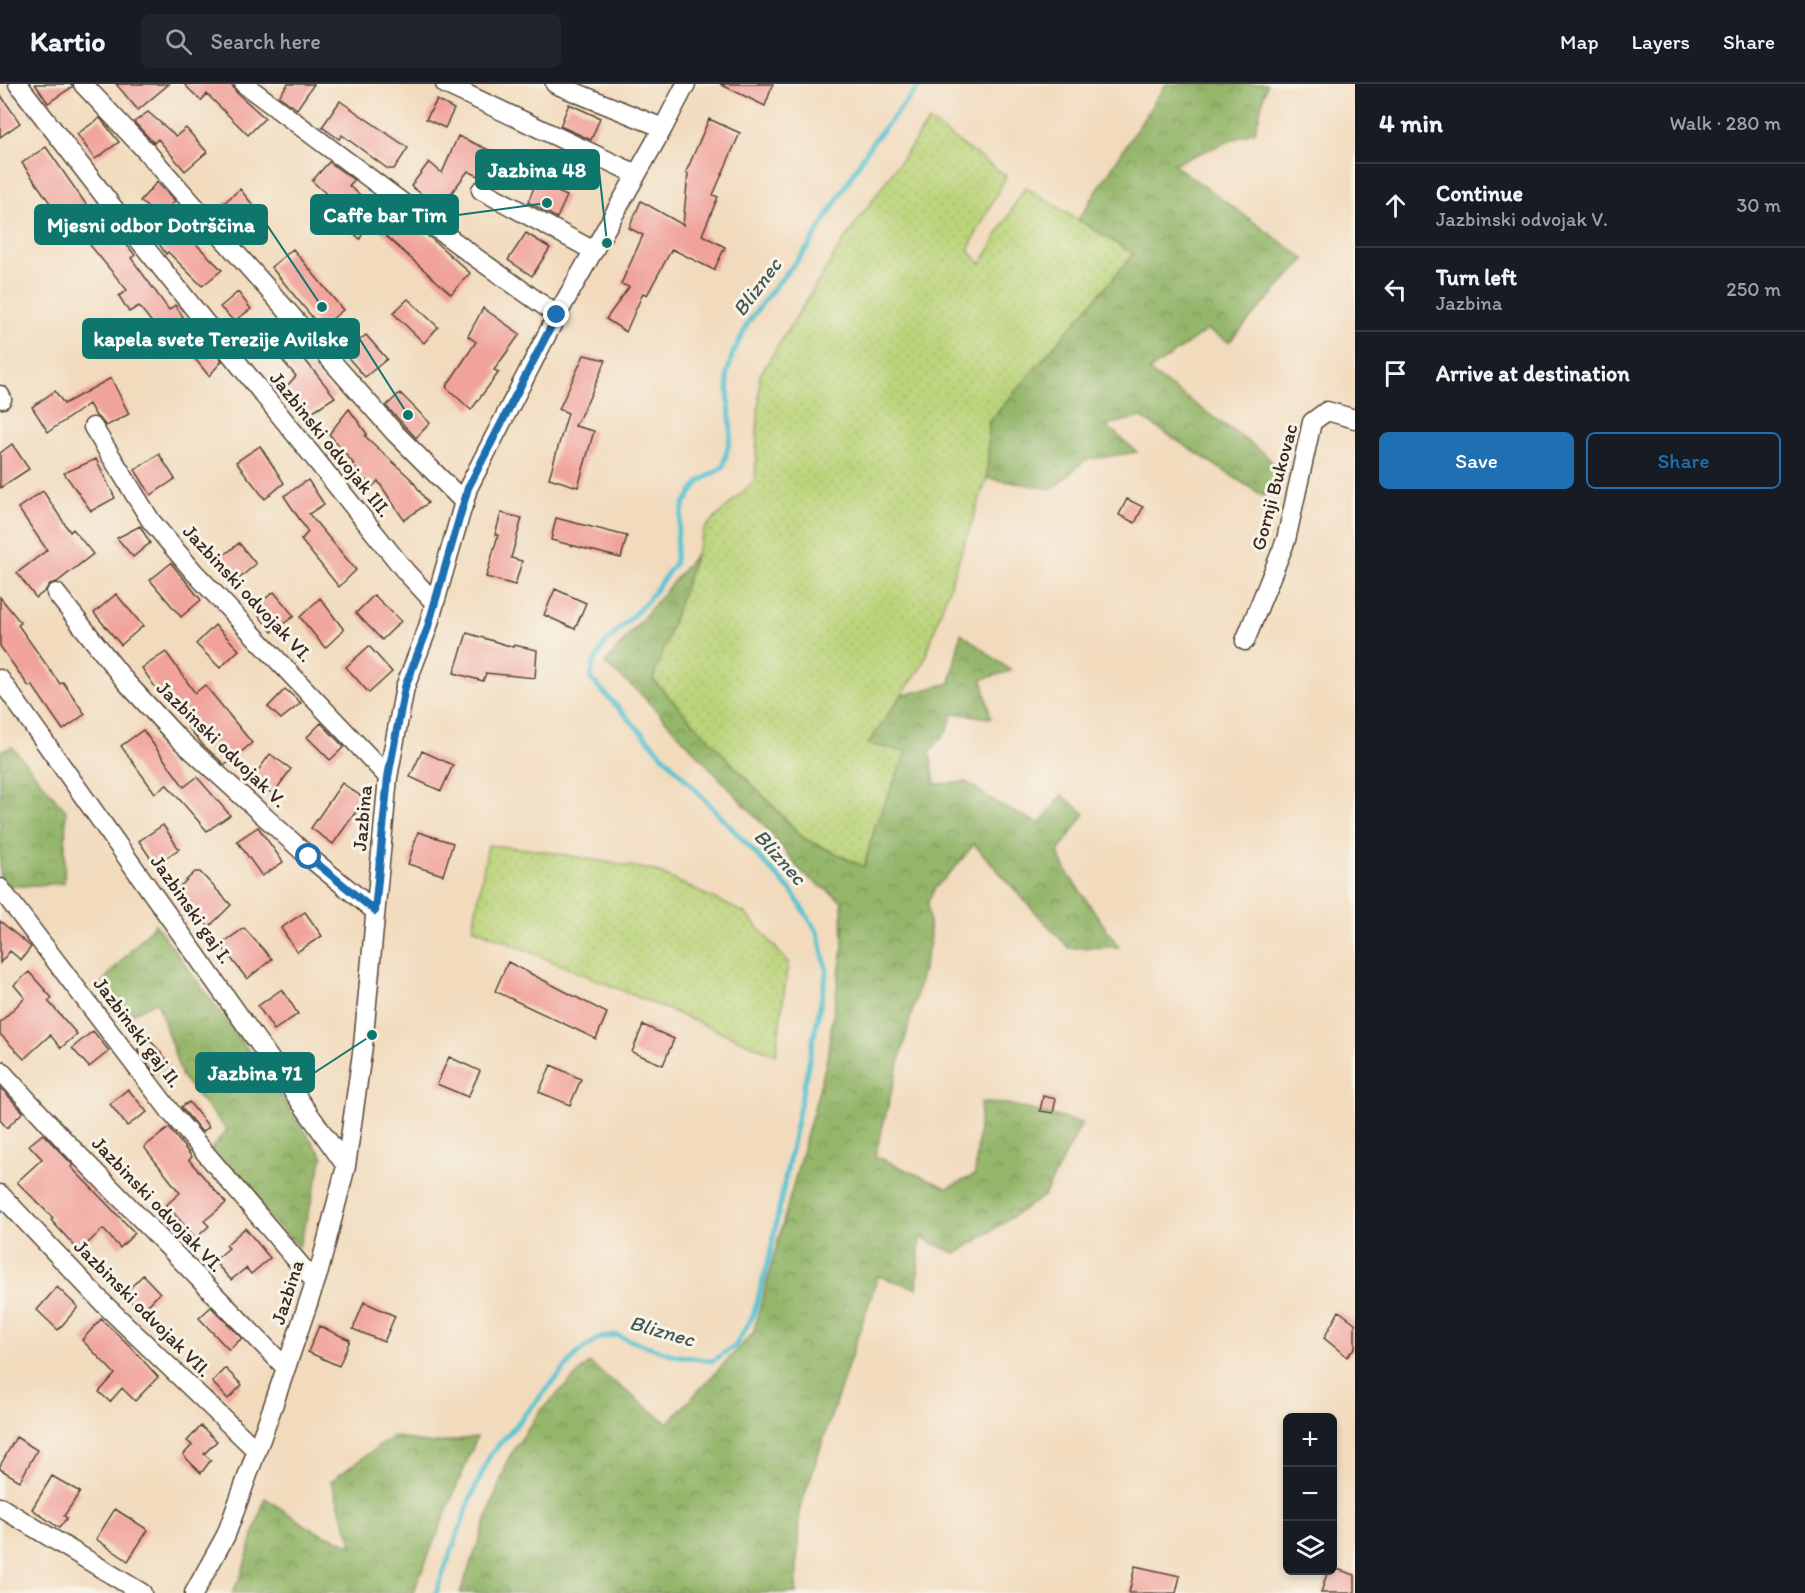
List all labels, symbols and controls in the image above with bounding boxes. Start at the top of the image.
search box [141,14,561,68]
text: Kartio [30,24,105,58]
icon: search [162,25,195,58]
text: Search here [210,28,321,55]
text: Map [1560,29,1599,54]
text: Layers [1632,29,1690,54]
text: Share [1723,29,1775,54]
text: 4 min [1379,107,1443,139]
text: Walk · 280 m [1669,111,1781,135]
callout: Jazbina 48 [476,150,599,189]
text: Jazbina 48 [487,157,587,182]
text: Continue [1436,180,1523,207]
icon: ahead [1379,189,1412,222]
text: 30 m [1736,193,1781,217]
callout: Caffe bar Tim [311,195,458,234]
text: Caffe bar Tim [323,202,447,227]
callout: Mjesni odbor Dotrščina [35,205,267,244]
text: Jazbinski odvojak V. [1436,207,1608,231]
text: Mjesni odbor Dotrščina [47,212,256,238]
water label: Bliznec [727,252,787,321]
text: Turn left [1436,264,1517,291]
icon: left [1379,273,1412,306]
text: 250 m [1726,277,1781,301]
text: Jazbina [1436,291,1502,315]
route end [543,301,569,327]
callout: kapela svete Terezije Avilske [83,319,359,358]
text: kapela svete Terezije Avilske [93,326,349,352]
icon: arrive [1379,357,1412,390]
text: Arrive at destination [1436,360,1630,387]
street label: Jazbinski odvojak III. [265,366,397,522]
street label: Gornji Bukovac [1246,421,1302,553]
button: Save [1379,432,1574,489]
button: Share [1586,432,1781,489]
street label: Jazbinski odvojak VI. [178,519,318,667]
street label: Jazbinski odvojak V. [152,676,292,812]
street label: Jazbina [347,783,377,852]
water label: Bliznec [749,824,813,890]
route start [295,843,321,869]
street label: Jazbinski gaj I. [146,850,238,968]
street label: Jazbinski gaj II. [89,972,187,1092]
callout: Jazbina 71 [196,1053,314,1092]
text: Jazbina 71 [207,1060,302,1085]
street label: Jazbinski odvojak VI. [87,1131,229,1277]
street label: Jazbinski odvojak VII. [69,1234,217,1382]
street label: Jazbina [265,1256,309,1327]
water label: Bliznec [627,1309,698,1352]
map controls [1283,1413,1337,1575]
button: + [1283,1413,1337,1467]
button: − [1283,1467,1337,1521]
button: layers [1283,1521,1337,1575]

